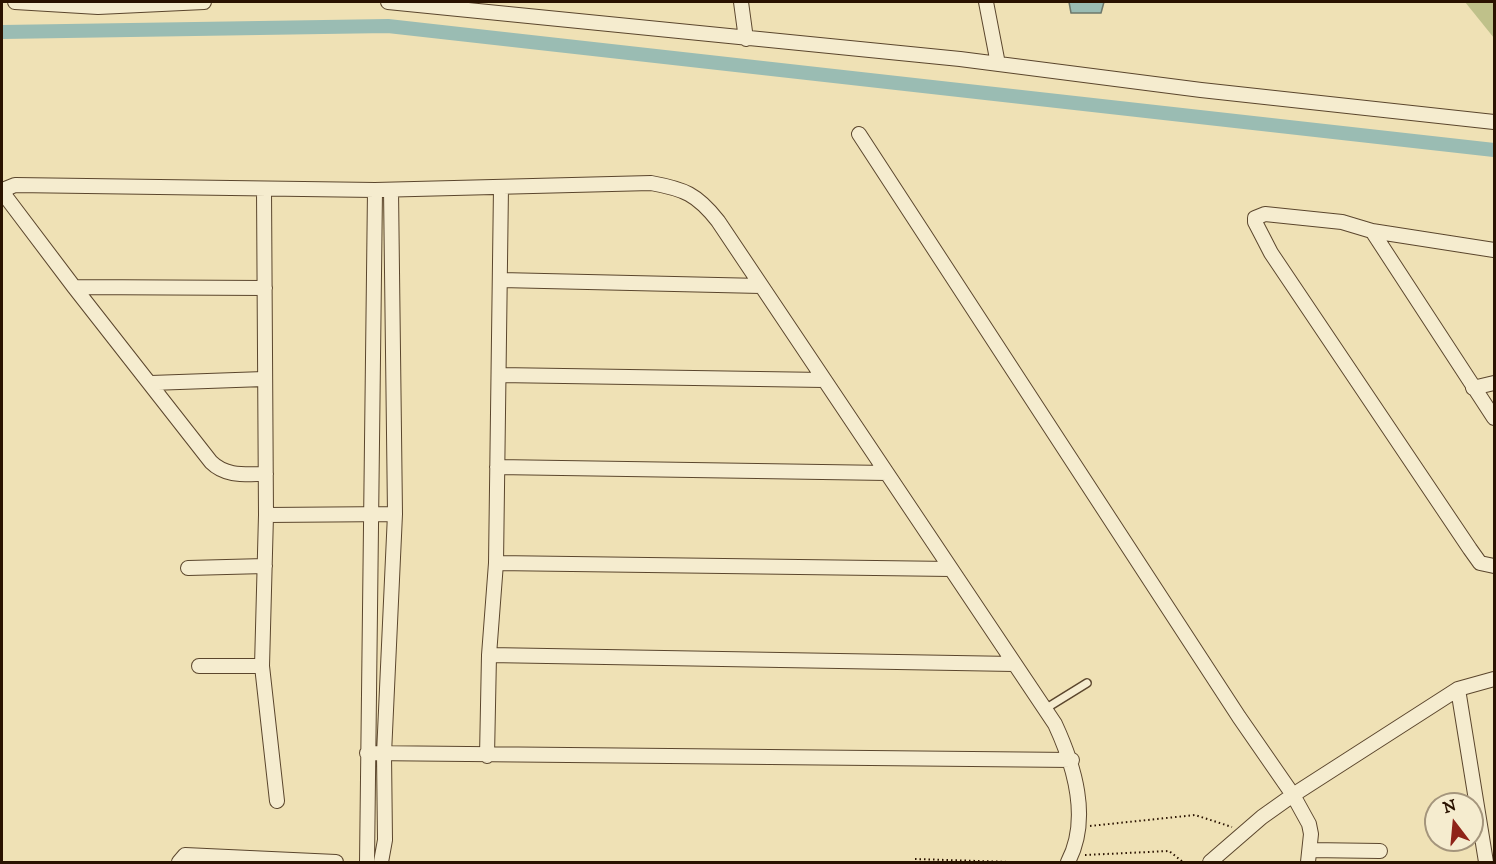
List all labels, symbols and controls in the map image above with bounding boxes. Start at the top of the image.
north arrow [1424,792,1484,852]
text: N [1441,795,1459,818]

